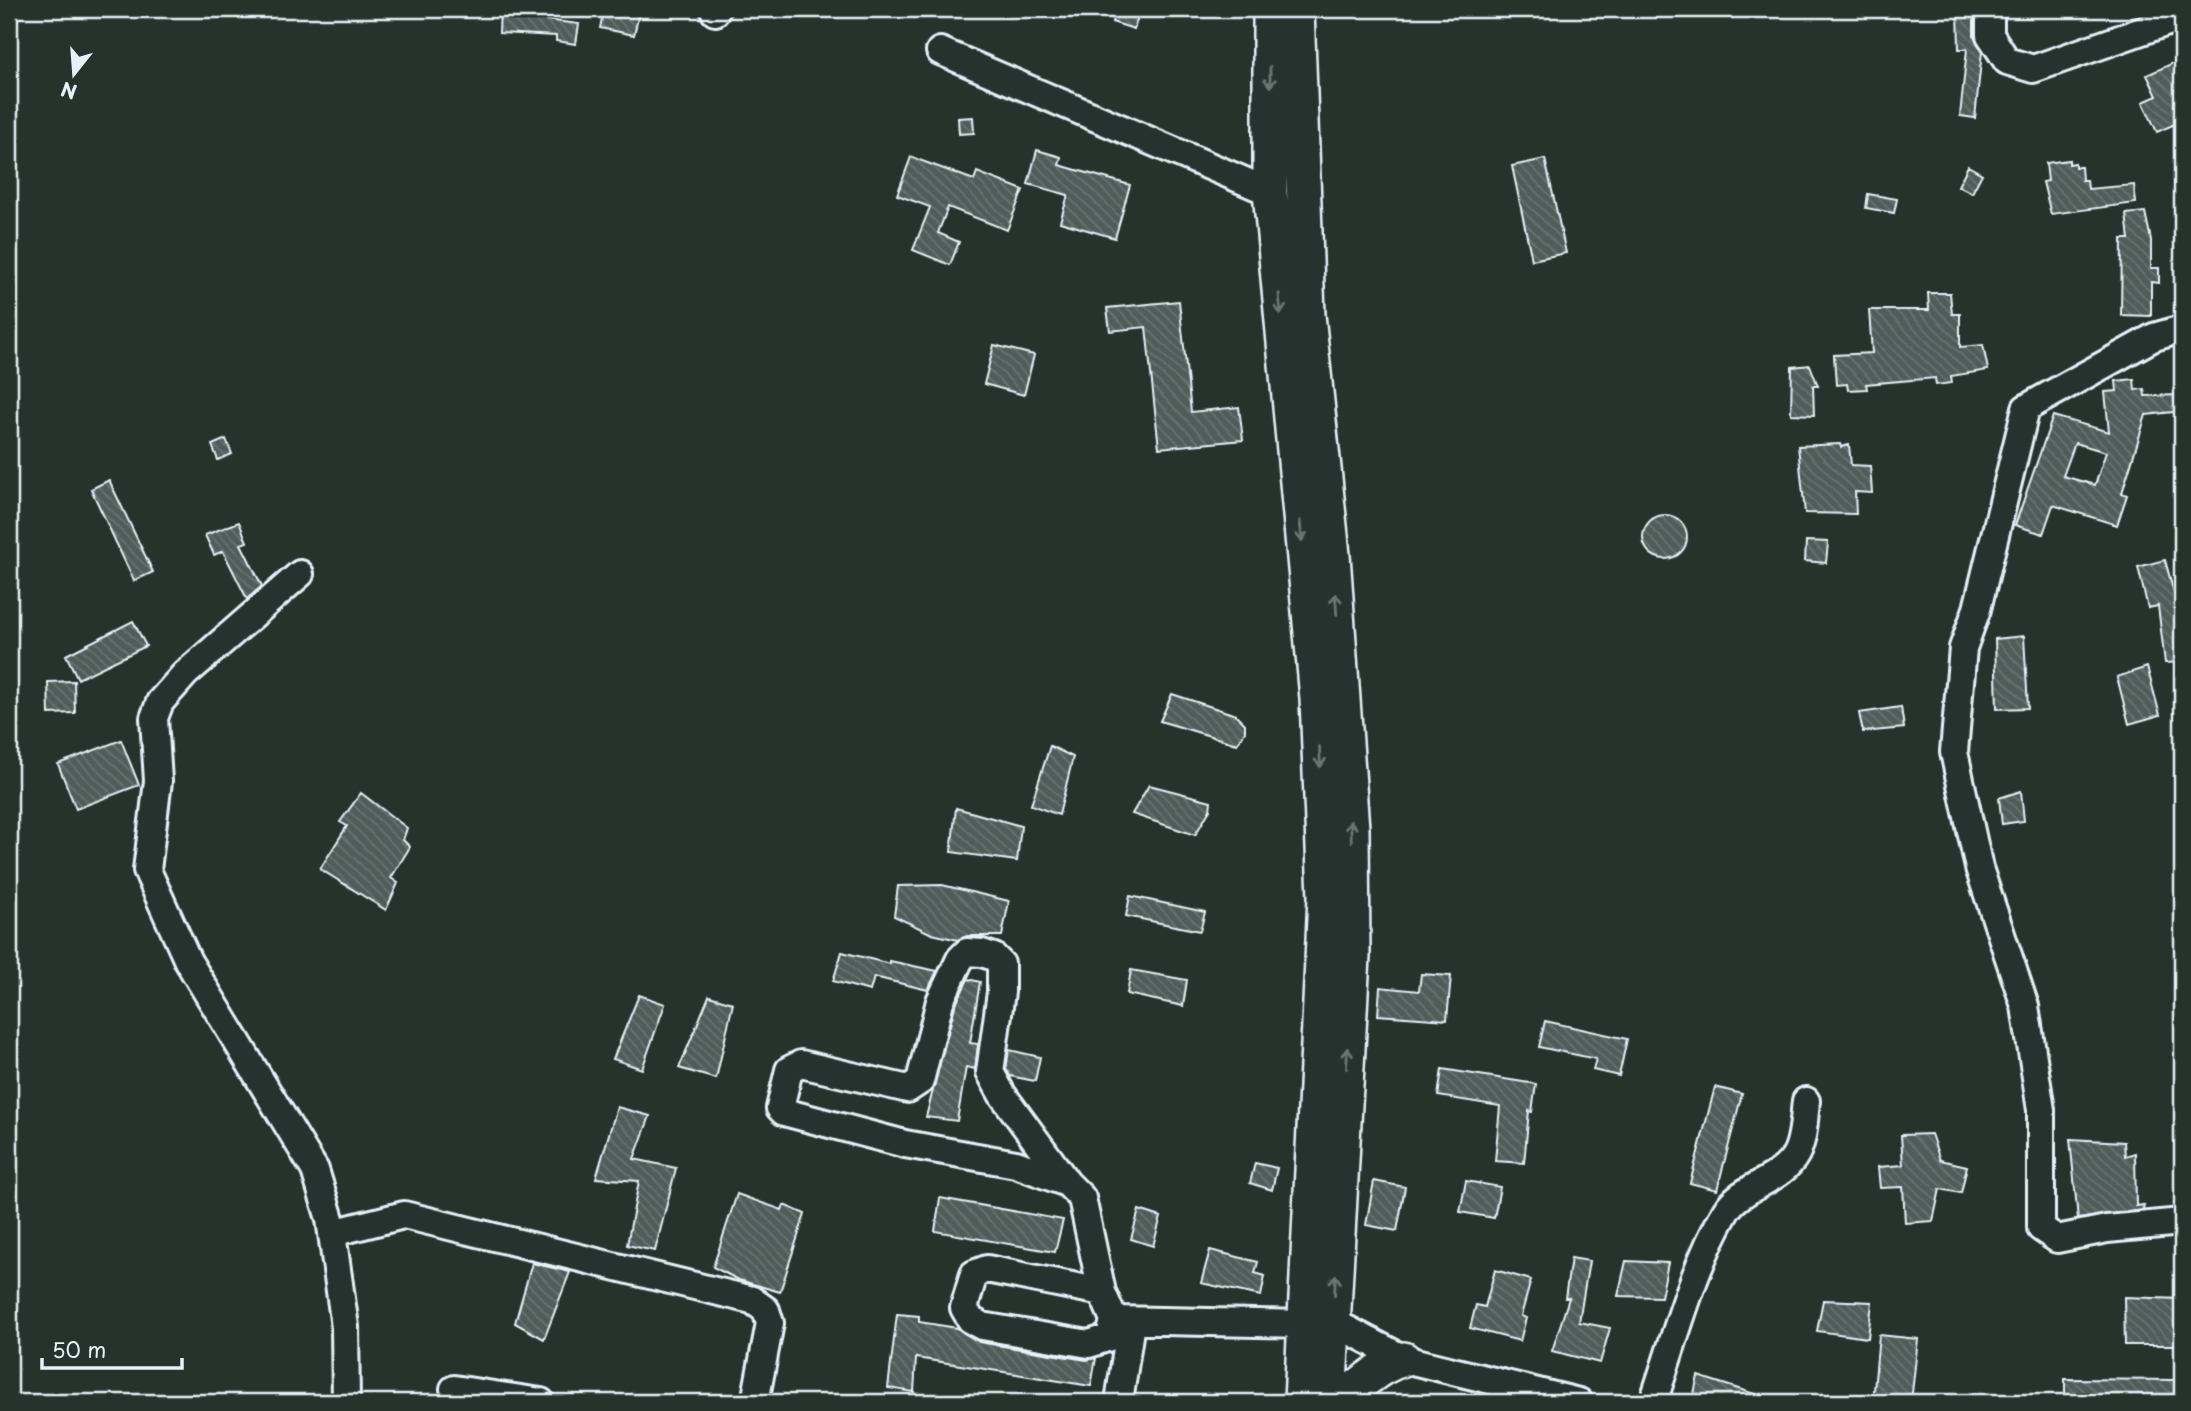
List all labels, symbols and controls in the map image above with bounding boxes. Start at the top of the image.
north arrow [38,38,108,108]
one-way arrow [1263,65,1277,88]
text: N [57,76,80,107]
one-way arrow [1274,292,1287,315]
one-way arrow [1295,519,1308,541]
one-way arrow [1329,593,1342,615]
one-way arrow [1314,745,1327,768]
one-way arrow [1345,819,1358,842]
one-way arrow [1341,1047,1354,1070]
one-way arrow [1328,1274,1341,1297]
scale bar [42,1327,182,1371]
text: 50 m [52,1333,106,1365]

